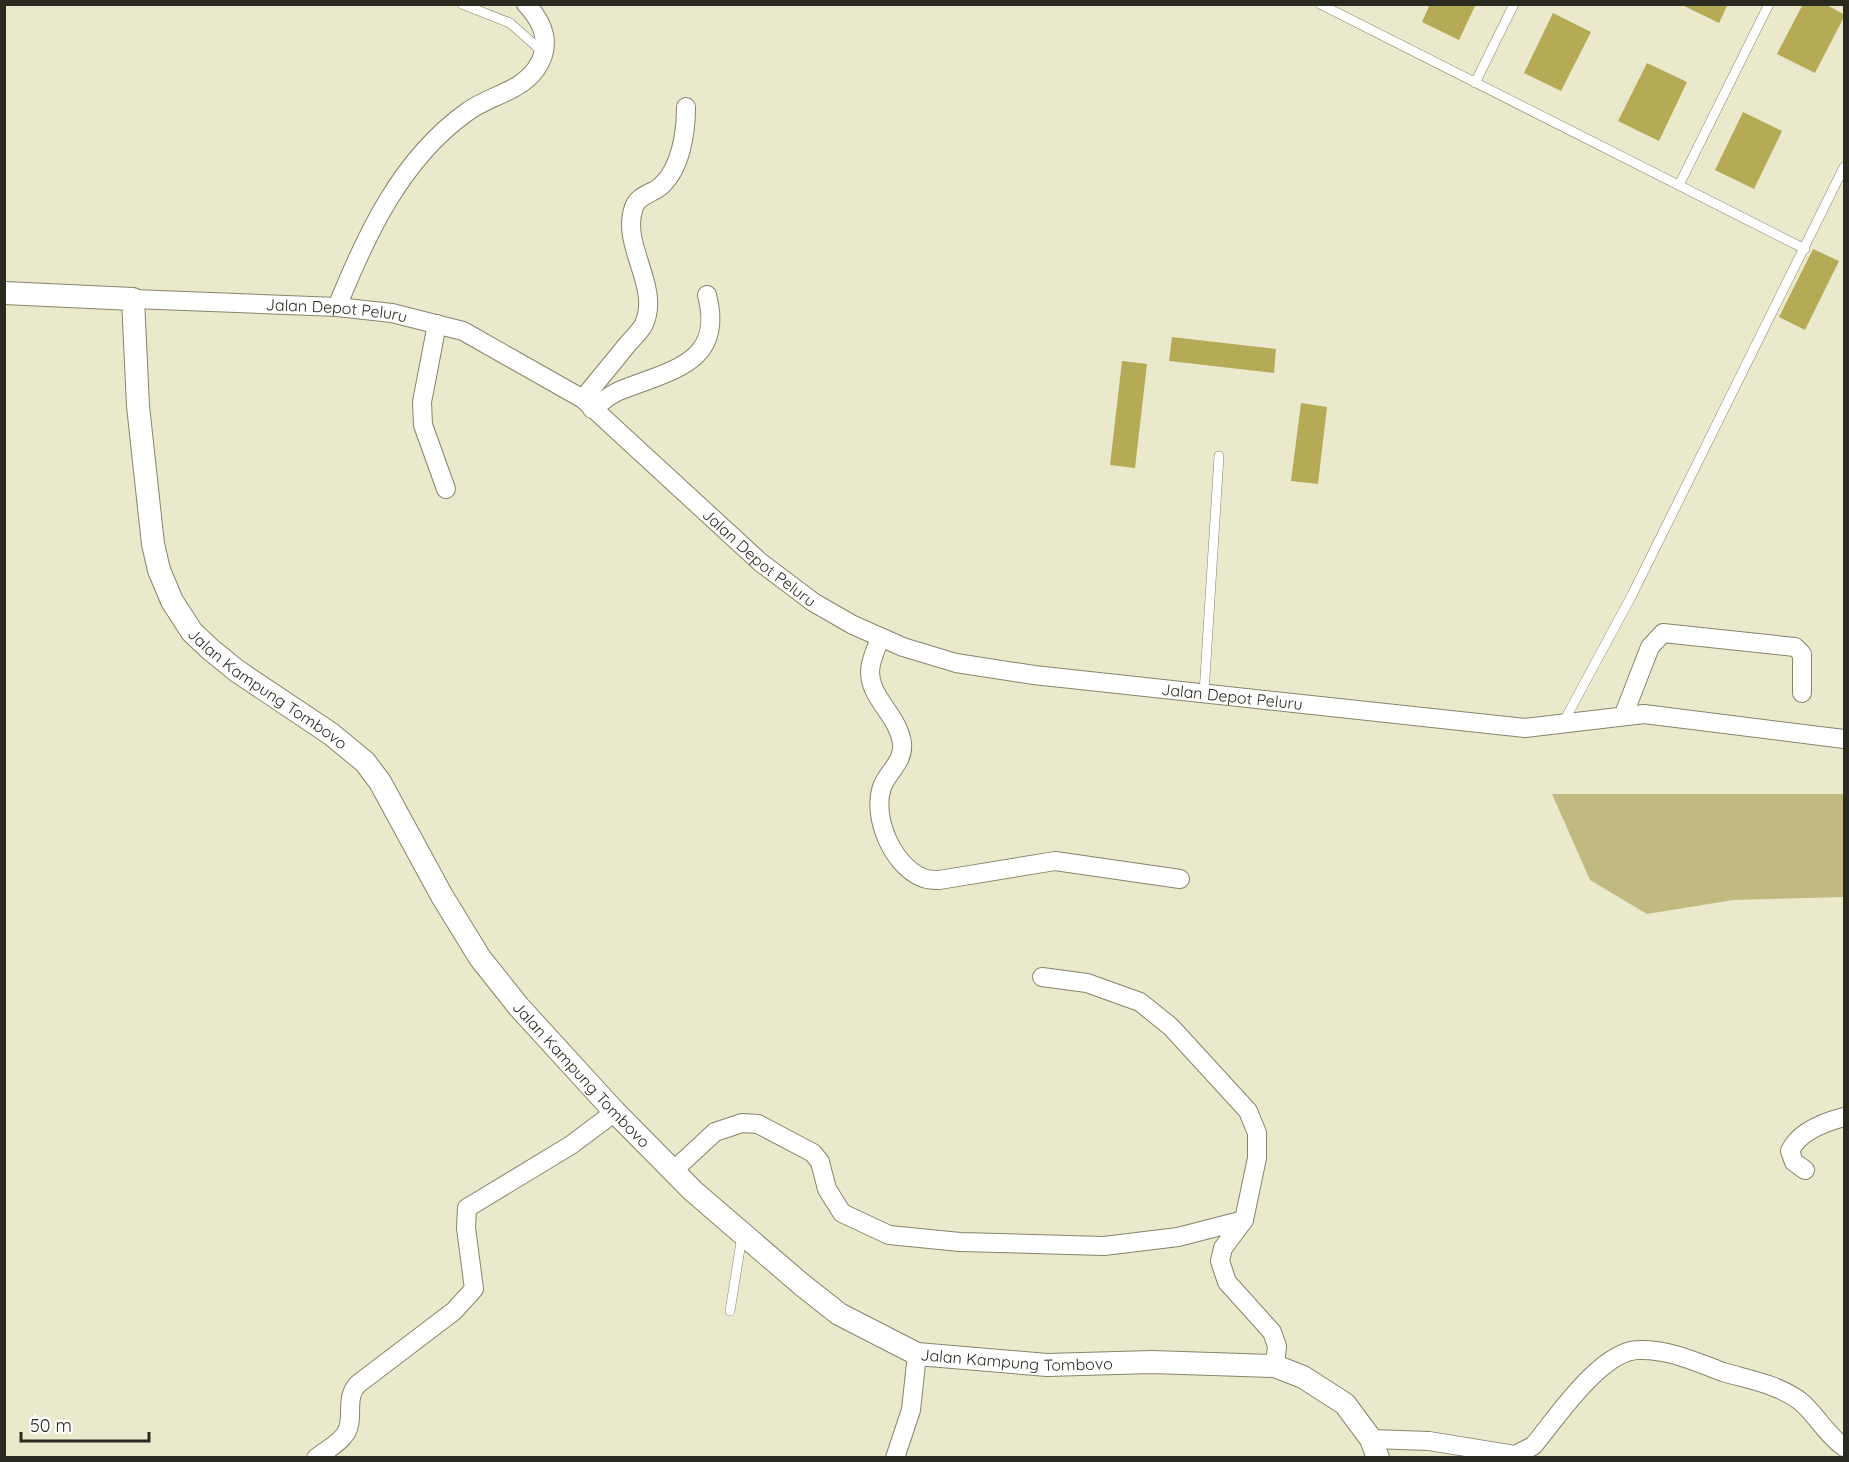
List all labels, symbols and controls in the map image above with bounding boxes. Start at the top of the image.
street label: Jalan Depot Peluru [265,294,410,327]
street label: Jalan Depot Peluru [699,504,820,611]
street label: Jalan Kampung Tombovo [184,624,352,753]
street label: Jalan Depot Peluru [1160,679,1304,714]
street label: Jalan Kampung Tombovo [509,997,654,1152]
street label: Jalan Kampung Tombovo [920,1344,1113,1375]
scale bar [21,1405,148,1443]
text: 50 m [30,1414,72,1437]

